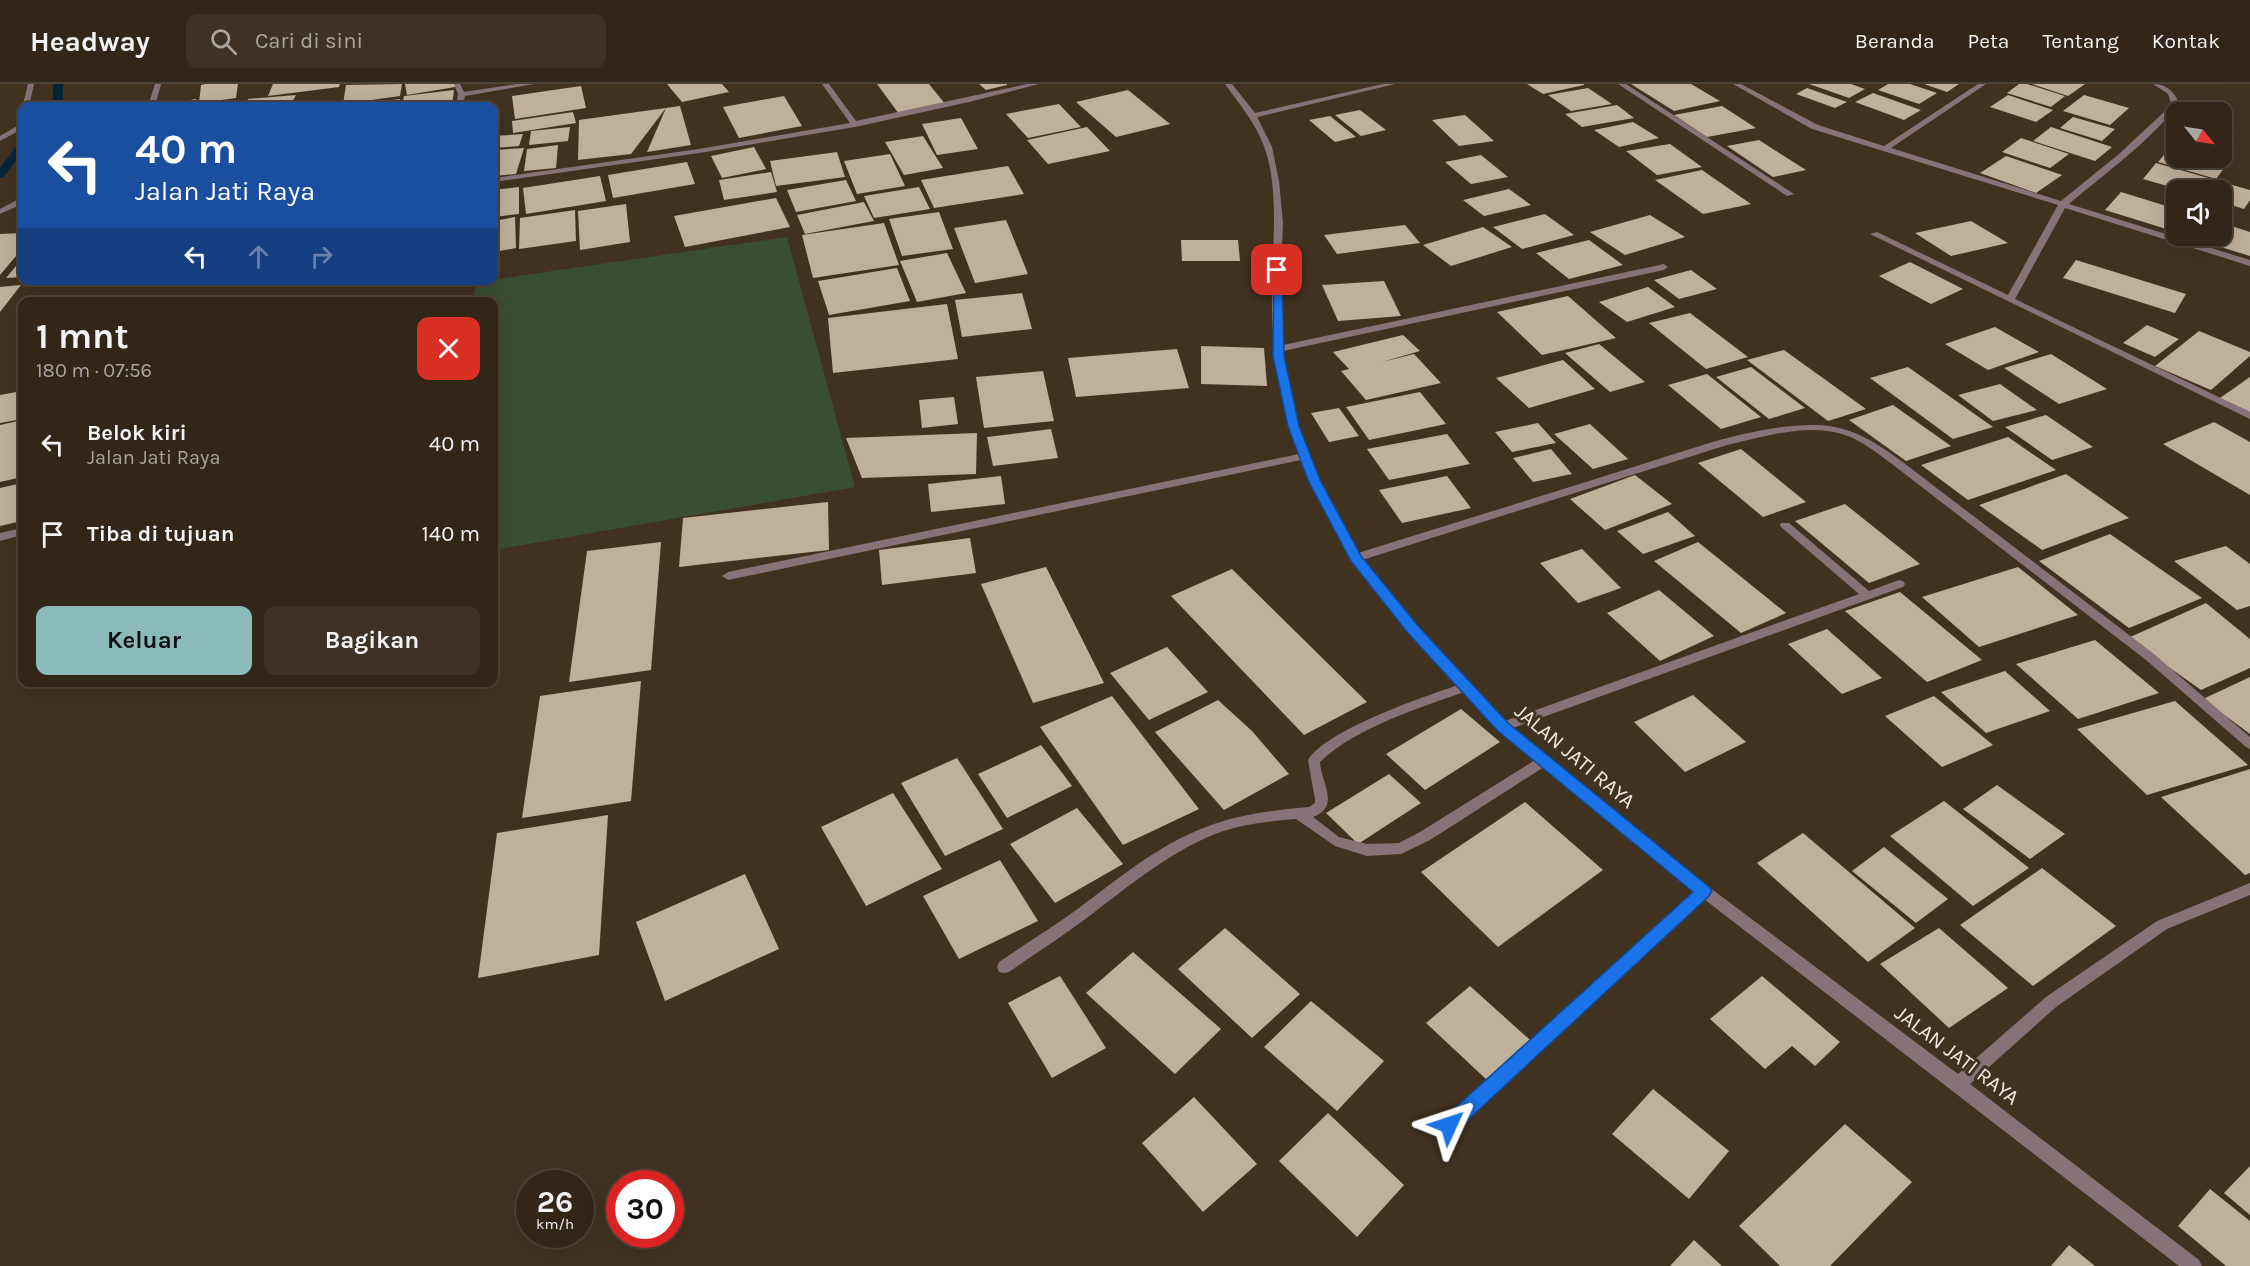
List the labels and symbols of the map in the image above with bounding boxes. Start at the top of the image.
north arrow [2166,102,2232,168]
pin [1251,244,1302,295]
street label: JALAN JATI RAYA [1510,699,1640,813]
street label: JALAN JATI RAYA [1890,1000,2024,1110]
position arrow [1417,1093,1481,1157]
speed limit sign: 30 [606,1170,684,1248]

